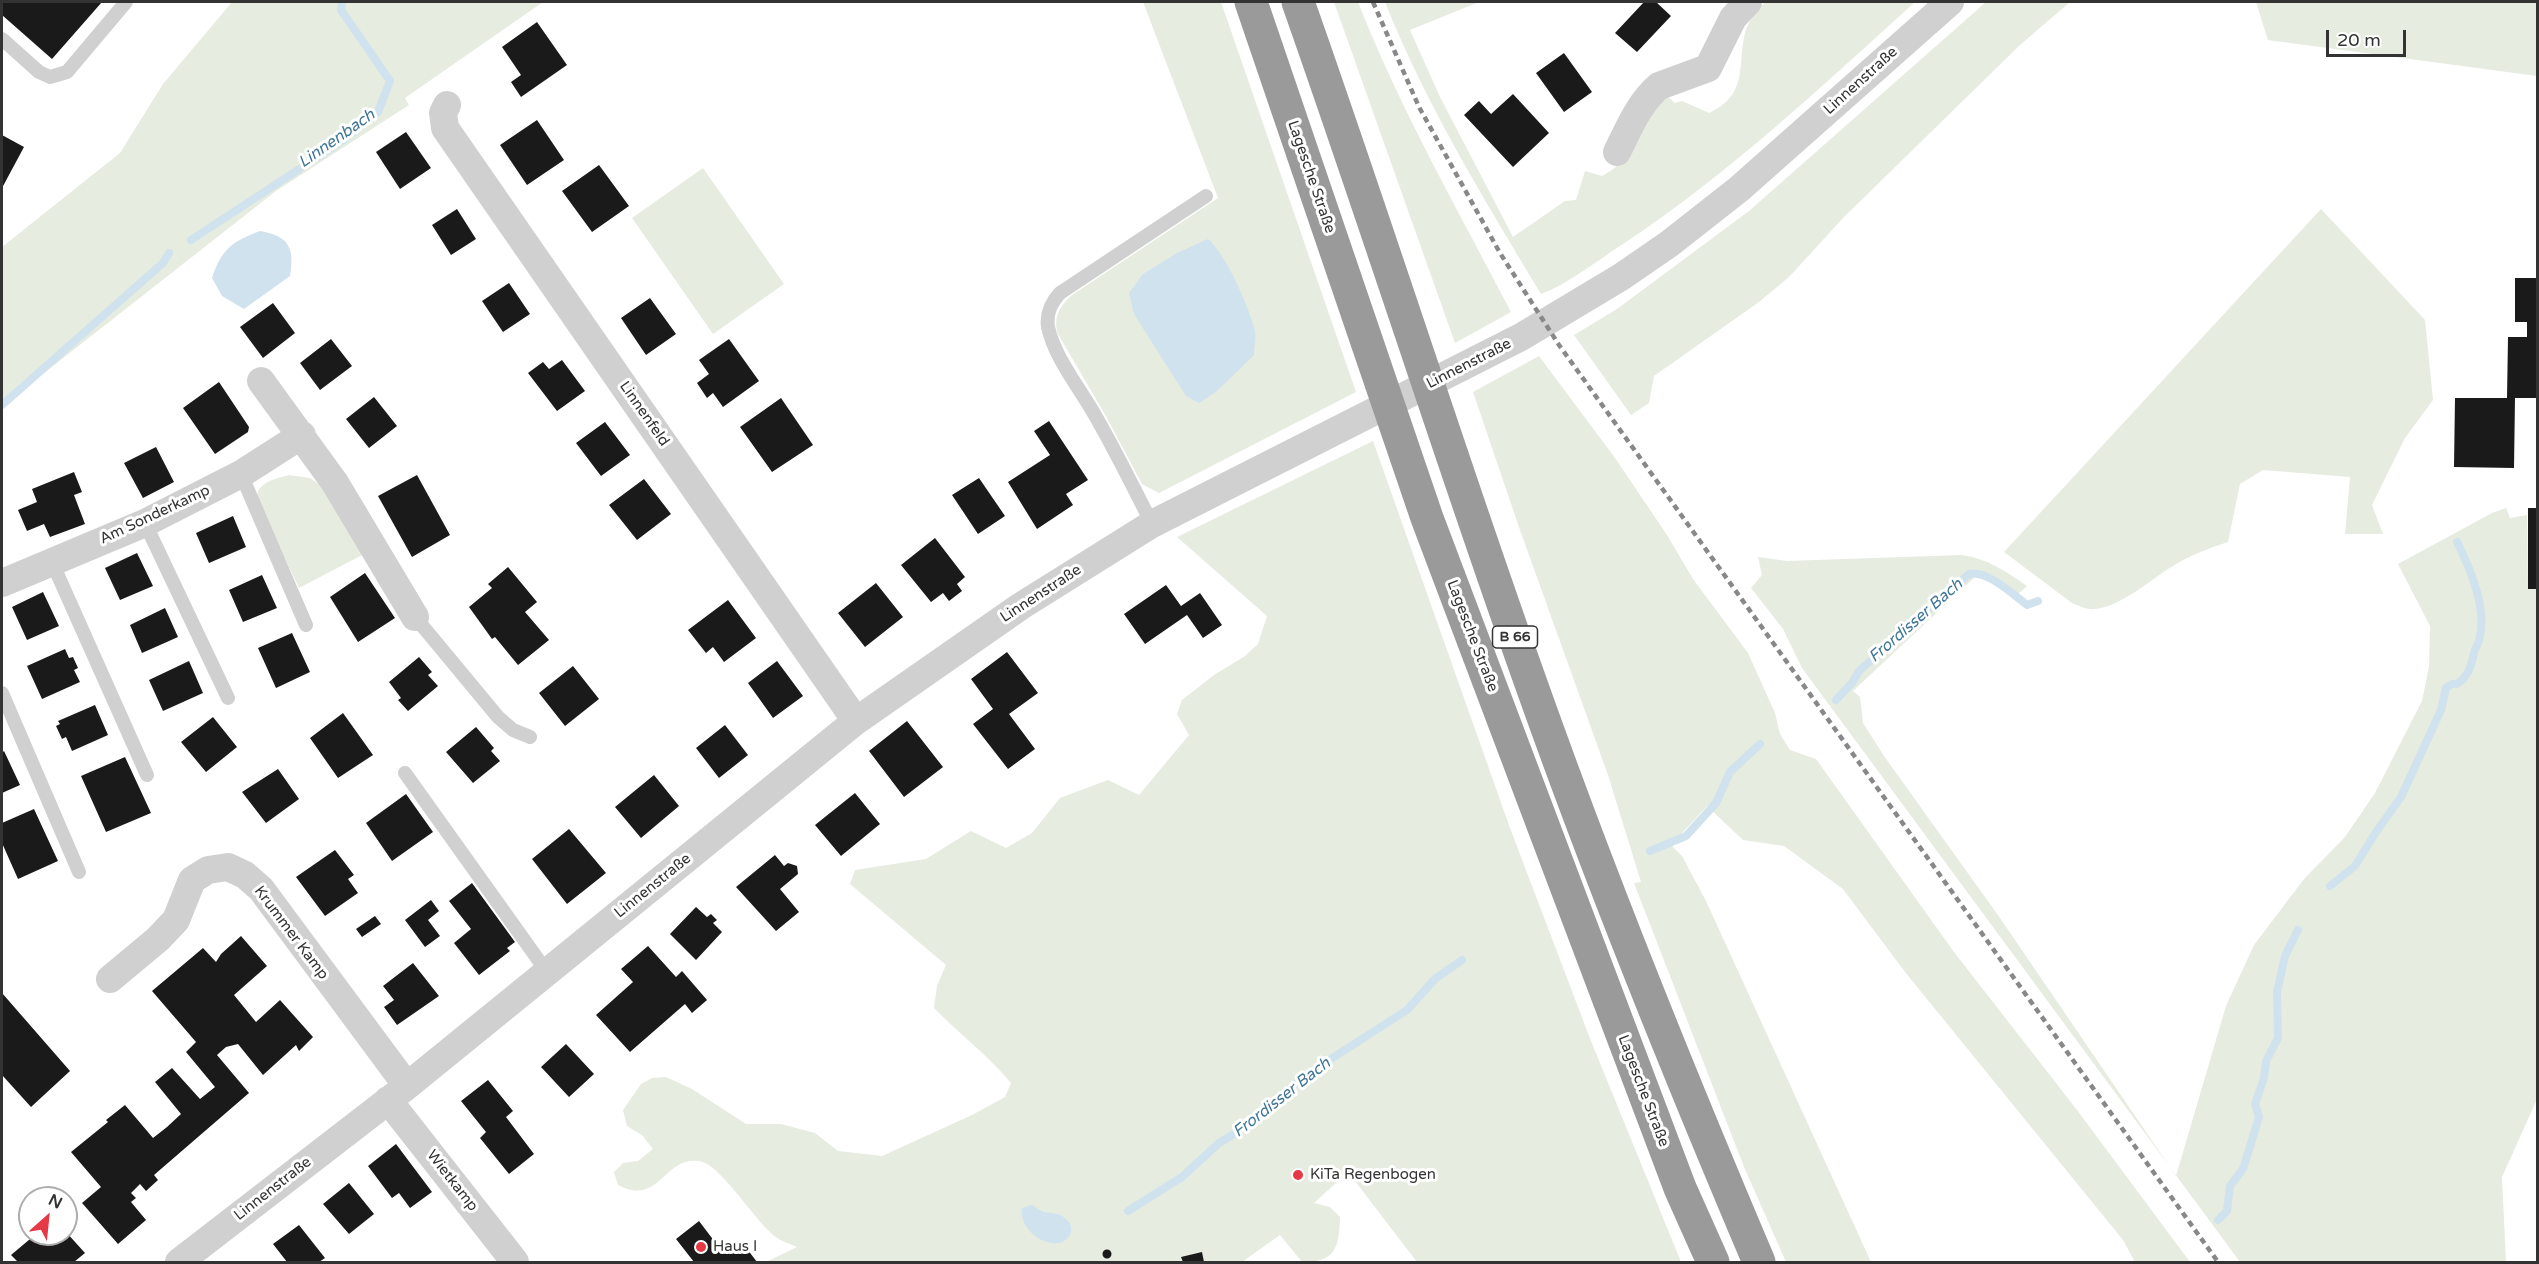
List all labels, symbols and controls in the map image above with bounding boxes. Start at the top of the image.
scale bar [2329,18,2408,56]
text: 20 m [2337,29,2381,51]
street label: Linnenstraße [1820,43,1902,119]
water label: Linnenbach [295,106,379,172]
street label: Lagesche Straße [1283,118,1339,236]
street label: Linnenstraße [1424,335,1514,393]
street label: Linnenfeld [615,378,673,450]
street label: Am Sonderkamp [97,482,213,548]
street label: Linnenstraße [997,561,1085,627]
water label: Frordisser Bach [1865,575,1967,667]
street label: Lagesche Straße [1442,578,1502,694]
road number: B 66 [1492,626,1538,648]
street label: Linnenstraße [611,850,695,922]
street label: Krummer Kamp [250,883,332,983]
street label: Lagesche Straße [1613,1033,1673,1149]
water label: Frordisser Bach [1230,1054,1334,1142]
street label: Wietkamp [423,1147,481,1215]
street label: Linnenstraße [231,1153,315,1225]
place label: KiTa Regenbogen [1310,1166,1436,1184]
marker: KiTa Regenbogen [1291,1168,1305,1182]
north arrow [18,1186,78,1246]
text: N [45,1190,66,1214]
place label: Haus I [713,1238,757,1256]
marker: Haus I [694,1240,708,1254]

